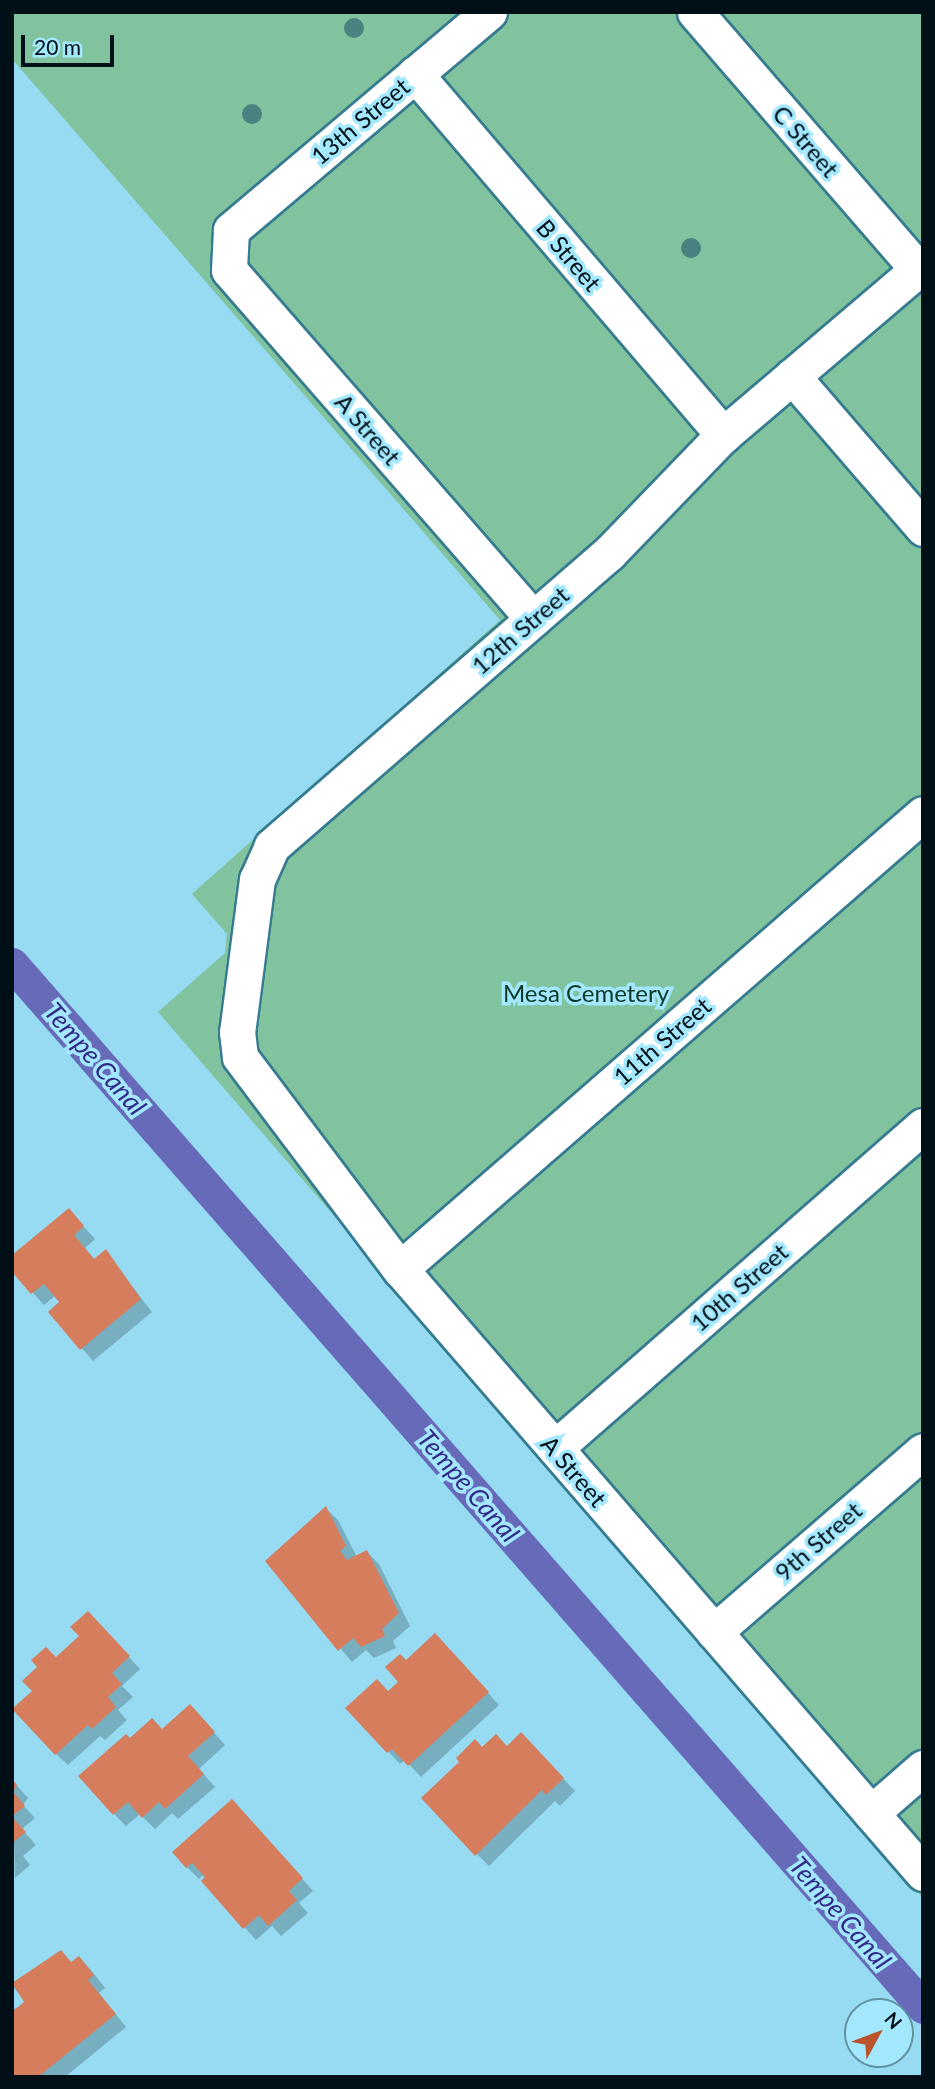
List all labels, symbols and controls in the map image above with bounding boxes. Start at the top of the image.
scale bar [24,21,117,65]
text: 20 m [34,34,81,59]
street label: 13th Street [305,72,415,170]
street label: C Street [767,99,845,183]
street label: B Street [531,213,607,297]
street label: A Street [329,387,407,471]
street label: 12th Street [466,580,574,680]
park label: Mesa Cemetery [503,979,669,1007]
street label: 11th Street [608,991,716,1091]
water label: Tempe Canal [38,996,152,1122]
street label: 10th Street [685,1237,793,1337]
water label: Tempe Canal [411,1423,525,1549]
street label: A Street [535,1429,613,1513]
street label: 9th Street [769,1496,867,1586]
water label: Tempe Canal [783,1850,897,1976]
north arrow [844,1998,914,2068]
text: N [880,2007,907,2033]

